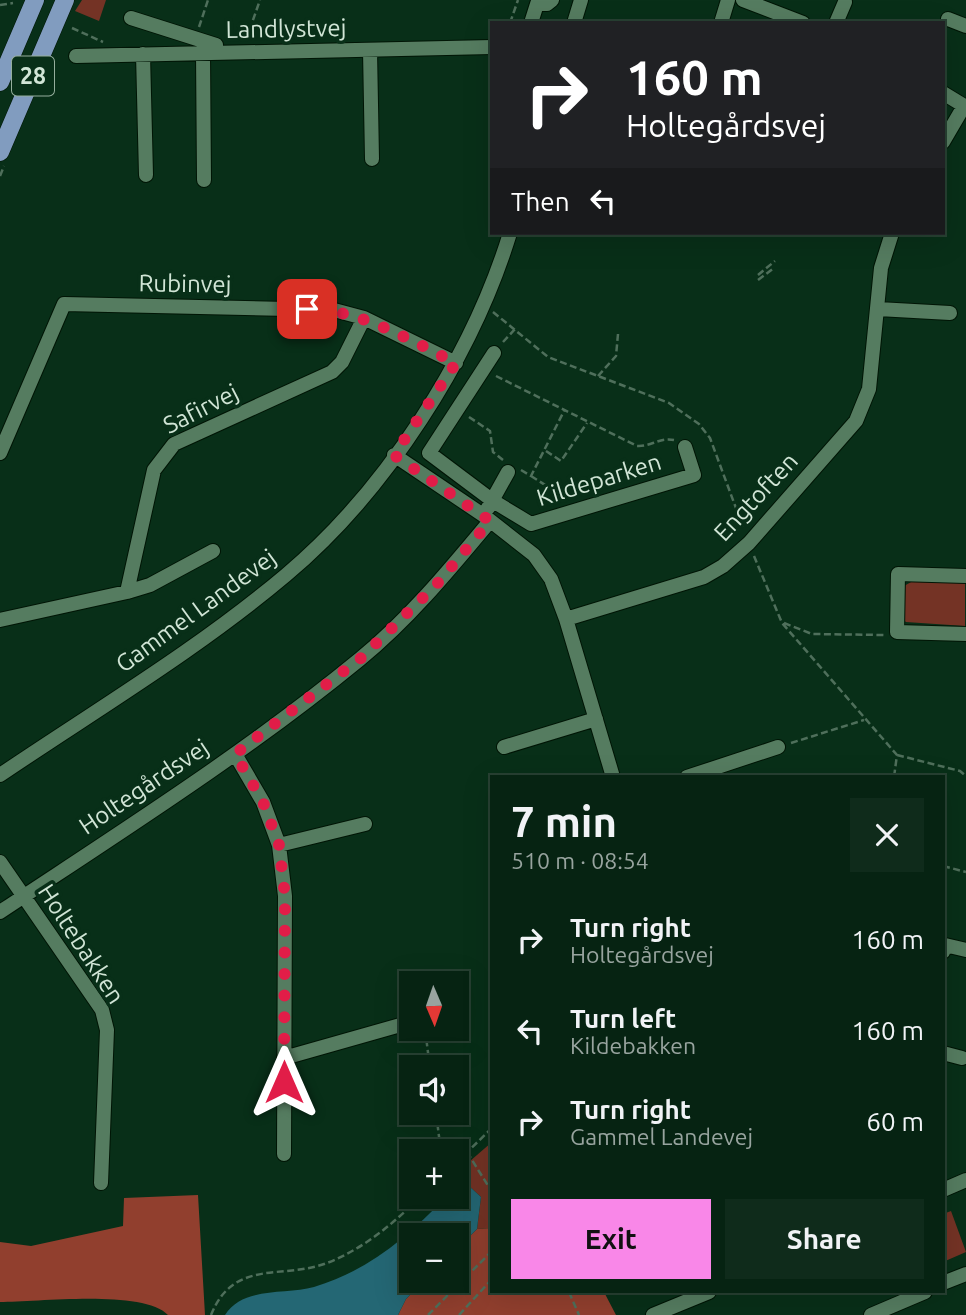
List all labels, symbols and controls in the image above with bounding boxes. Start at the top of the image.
street label: Landlystvej [225,14,347,43]
icon: right [511,49,602,140]
text: 160 m [626,49,763,104]
road number: 28 [12,57,54,96]
text: Holtegårdsvej [626,107,826,143]
icon: left [584,182,622,220]
text: Then [511,187,570,216]
street label: Rubinvej [138,269,232,298]
pin [277,279,337,339]
icon: arrive [288,290,326,328]
street label: Safirvej [159,378,243,439]
street label: Engtoften [708,447,803,546]
street label: Kildeparken [533,448,664,511]
street label: Gammel Landevej [111,544,281,678]
street label: Holtegårdsvej [74,733,213,840]
text: 7 min [511,798,617,845]
button: close [850,798,924,872]
text: 510 m · 08:54 [511,848,649,873]
street label: Holtebakken [33,879,130,1008]
text: Turn right [570,913,691,942]
icon: right [511,921,549,959]
text: 160 m [852,925,924,954]
text: Holtegårdsvej [570,942,714,967]
north arrow [399,971,469,1041]
map controls [399,971,469,1293]
text: Turn left [570,1004,676,1033]
icon: left [511,1012,549,1050]
text: 160 m [852,1016,924,1045]
text: Kildebakken [570,1033,696,1058]
position arrow [247,1045,321,1119]
button: sound [399,1055,469,1125]
text: Turn right [570,1095,691,1124]
icon: right [511,1103,549,1141]
text: 60 m [866,1107,924,1136]
text: Gammel Landevej [570,1124,753,1149]
button: + [399,1139,469,1209]
button: Exit [511,1199,711,1279]
button: Share [725,1199,924,1279]
button: − [399,1223,469,1293]

